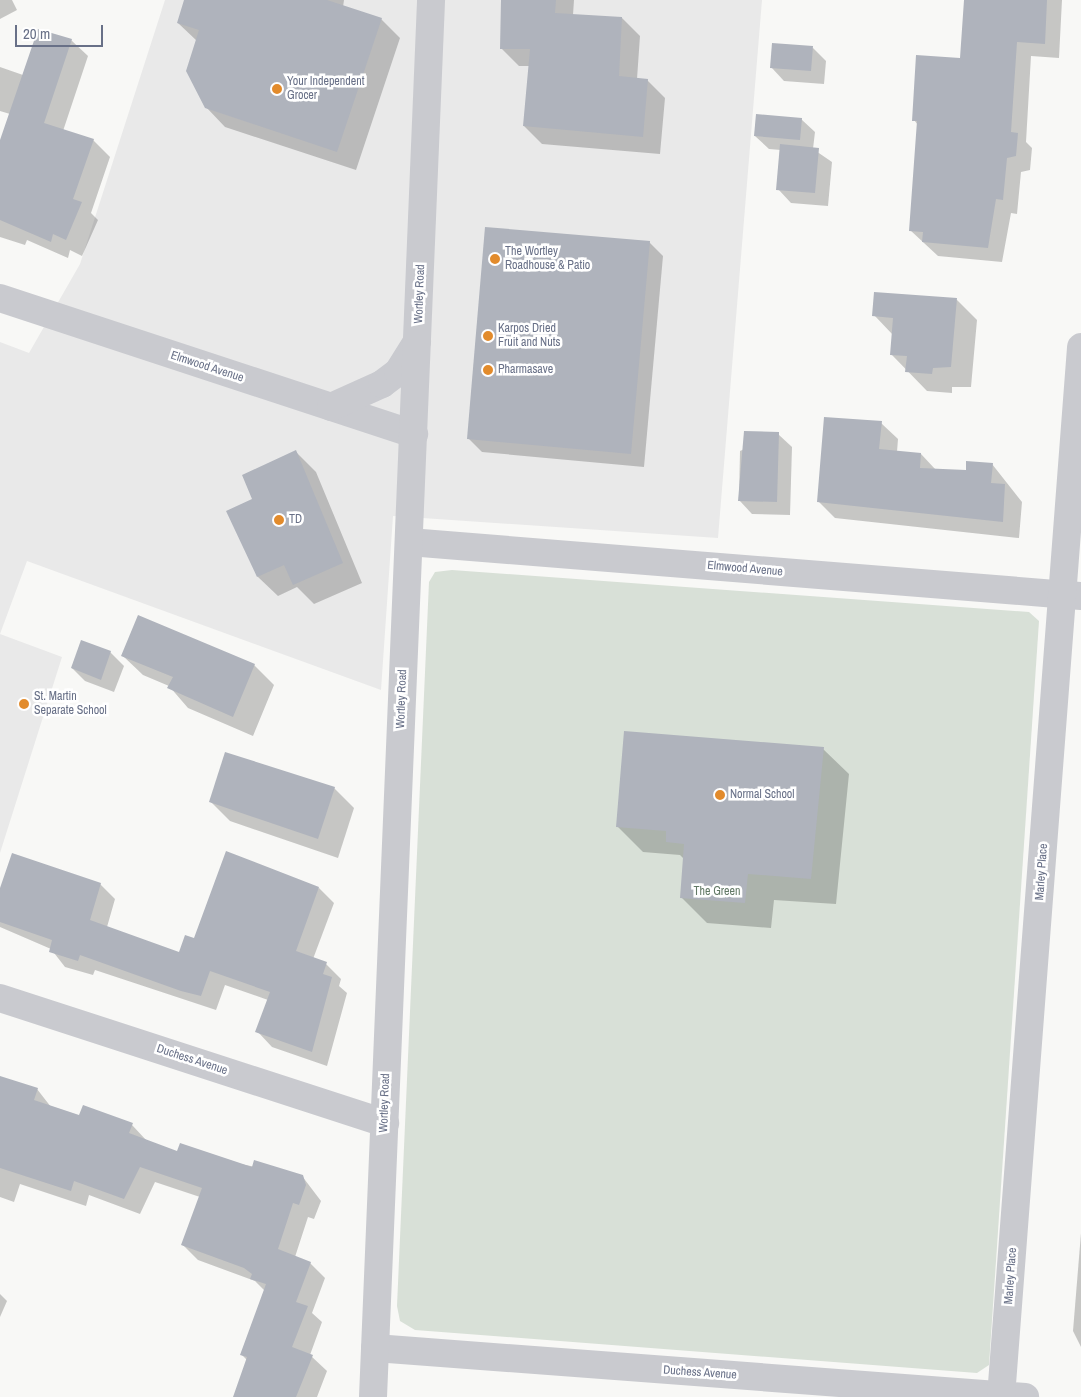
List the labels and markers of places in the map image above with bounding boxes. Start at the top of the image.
place label: Your Independent Grocer [287,75,364,103]
marker: Your Independent Grocer [271,83,283,95]
place label: The Wortley Roadhouse & Patio [505,245,590,273]
marker: The Wortley Roadhouse & Patio [489,253,501,265]
place label: Karpos Dried Fruit and Nuts [498,322,560,350]
marker: Karpos Dried Fruit and Nuts [482,330,494,342]
place label: Pharmasave [498,363,553,377]
marker: Pharmasave [482,364,494,376]
place label: TD [289,513,302,527]
marker: TD [273,514,285,526]
place label: St. Martin Separate School [34,690,107,718]
marker: St. Martin Separate School [18,698,30,710]
place label: Normal School [730,788,795,802]
marker: Normal School [714,789,726,801]

